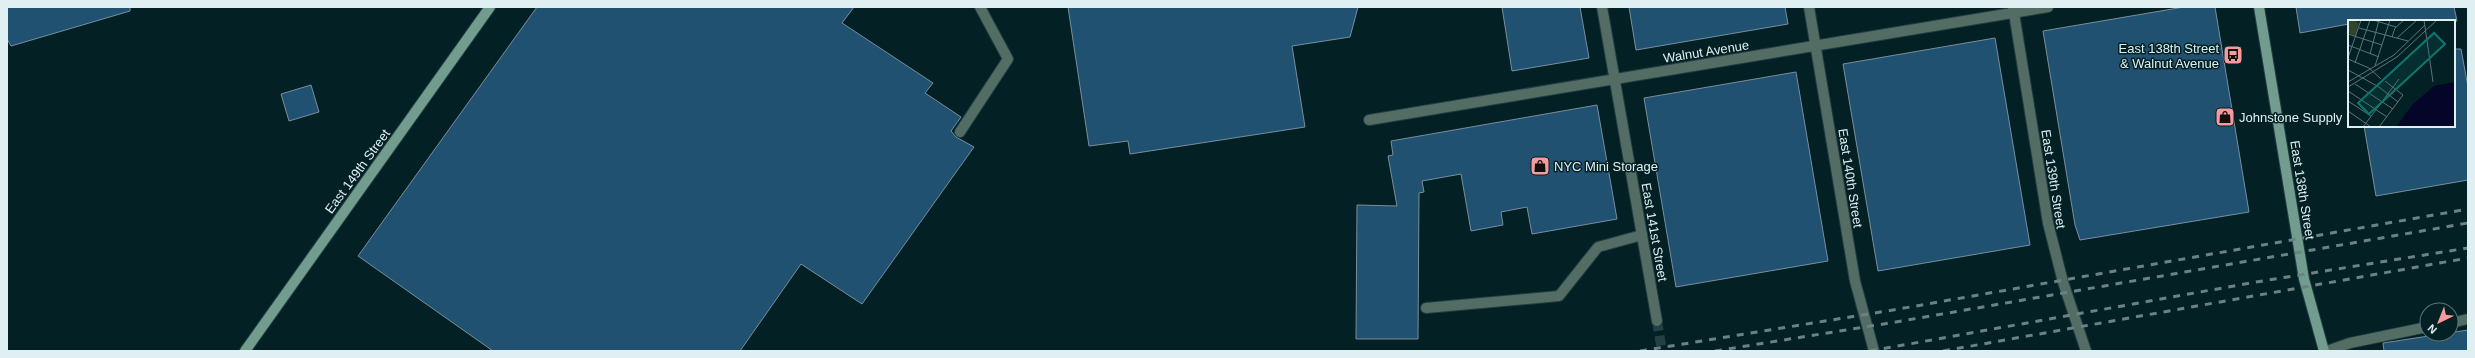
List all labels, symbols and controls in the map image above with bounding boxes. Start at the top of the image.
inset map [2348,20,2455,127]
street label: Walnut Avenue [1662,37,1750,66]
place label: East 138th Street & Walnut Avenue [2119,41,2219,71]
bus stop icon: East 138th Street & Walnut Avenue [2222,44,2244,66]
shop icon: Johnstone Supply [2214,106,2236,128]
place label: Johnstone Supply [2239,110,2343,125]
street label: East 149th Street [322,126,393,216]
street label: East 140th Street [1835,127,1866,229]
street label: East 139th Street [2038,128,2069,230]
street label: East 138th Street [2287,139,2318,241]
shop icon: NYC Mini Storage [1529,155,1551,177]
place label: NYC Mini Storage [1554,159,1658,174]
street label: East 141st Street [1638,182,1671,283]
north arrow [2419,302,2459,342]
text: N [2425,322,2439,336]

